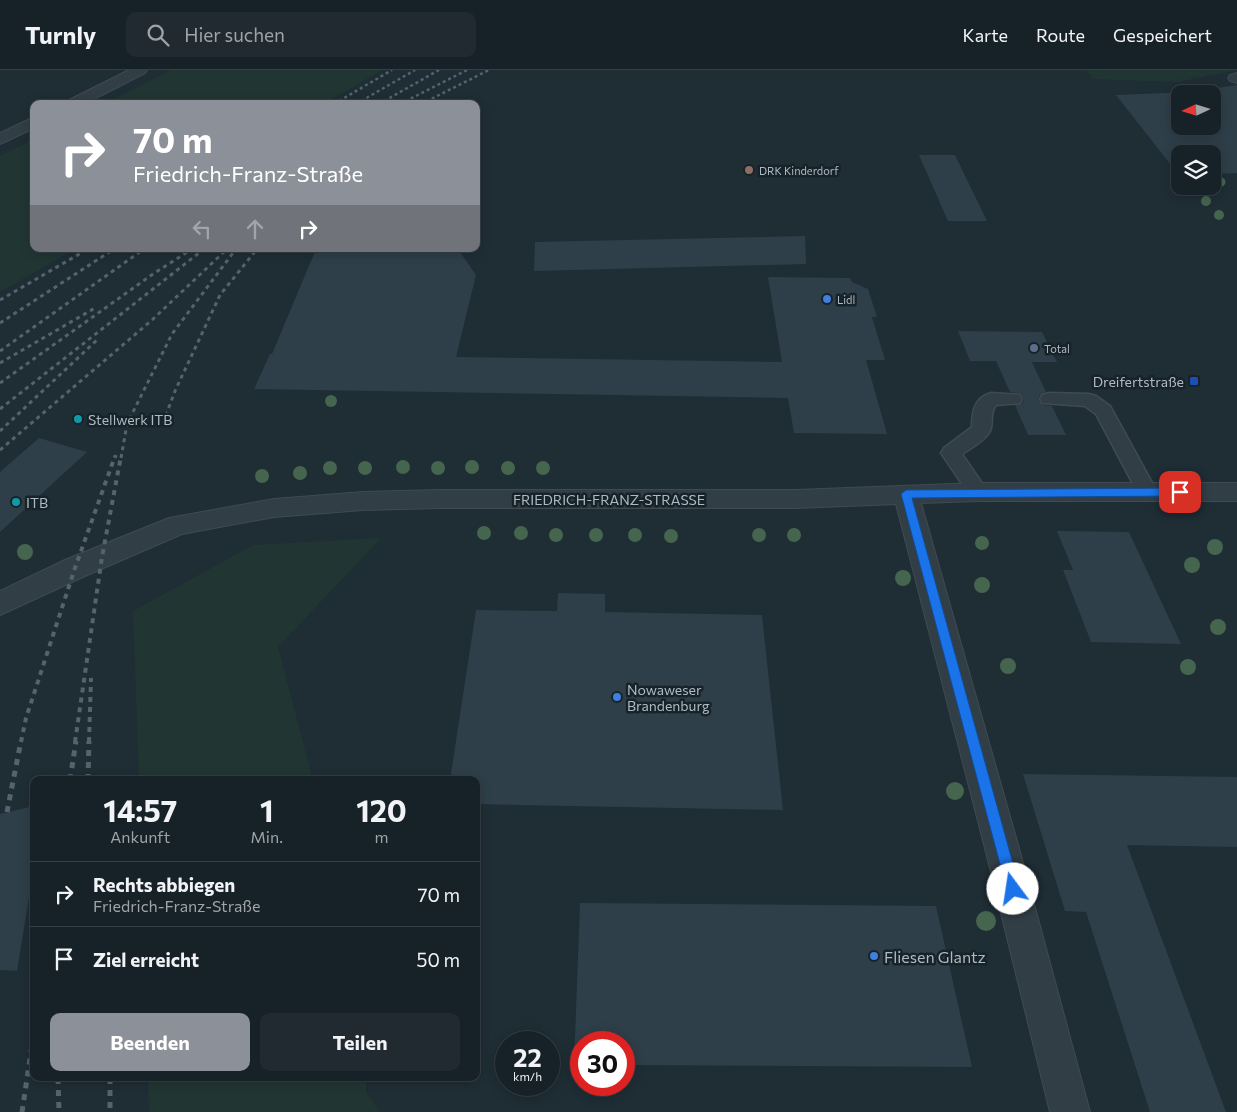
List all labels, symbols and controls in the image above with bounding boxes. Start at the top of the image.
search box [126,12,476,57]
text: Turnly [25,20,96,49]
icon: search [144,21,172,49]
text: Hier suchen [184,23,285,46]
text: Karte [963,24,1008,46]
text: Route [1036,24,1085,46]
text: Gespeichert [1113,24,1212,46]
north arrow [1171,85,1221,135]
map controls [1171,85,1221,195]
text: 70 m [133,117,213,160]
icon: right [50,120,115,185]
button: layers [1171,145,1221,195]
text: Friedrich-Franz-Straße [133,160,363,187]
marker: DRK Kinderdorf [743,164,755,176]
place label: DRK Kinderdorf [759,164,839,177]
icon: left [188,215,216,243]
icon: ahead [241,215,269,243]
icon: right [294,215,322,243]
marker: Lidl [821,293,833,305]
place label: Lidl [837,293,855,306]
marker: Total [1028,342,1040,354]
place label: Total [1044,342,1070,355]
place label: Dreifertstraße [1093,373,1184,390]
marker: Dreifertstraße [1188,375,1200,387]
place label: Stellwerk ITB [88,411,172,428]
marker: Stellwerk ITB [72,413,84,425]
pin [1159,471,1201,513]
icon: arrive [1166,478,1194,506]
street label: FRIEDRICH-FRANZ-STRASSE [513,491,705,508]
place label: ITB [26,494,48,511]
marker: ITB [10,496,22,508]
place label: Nowaweser Brandenburg [627,681,710,714]
marker: Nowaweser Brandenburg [611,691,623,703]
text: 14:57 [103,791,177,828]
text: 1 [260,791,274,828]
text: 120 [356,791,407,828]
text: Ankunft [110,827,170,846]
text: Min. [251,827,283,846]
text: m [374,827,388,846]
position arrow [986,862,1038,914]
text: Rechts abbiegen [93,873,235,896]
icon: right [50,880,78,908]
text: 70 m [417,883,460,906]
text: Friedrich-Franz-Straße [93,896,260,915]
icon: arrive [50,945,78,973]
place label: Fliesen Glantz [884,947,986,966]
text: Ziel erreicht [93,948,199,971]
text: 50 m [416,948,460,971]
marker: Fliesen Glantz [868,950,880,962]
button: Beenden [50,1013,250,1071]
button: Teilen [260,1013,460,1071]
speed limit sign: 30 [570,1031,635,1096]
text: 22 [513,1042,542,1072]
text: km/h [513,1069,542,1083]

